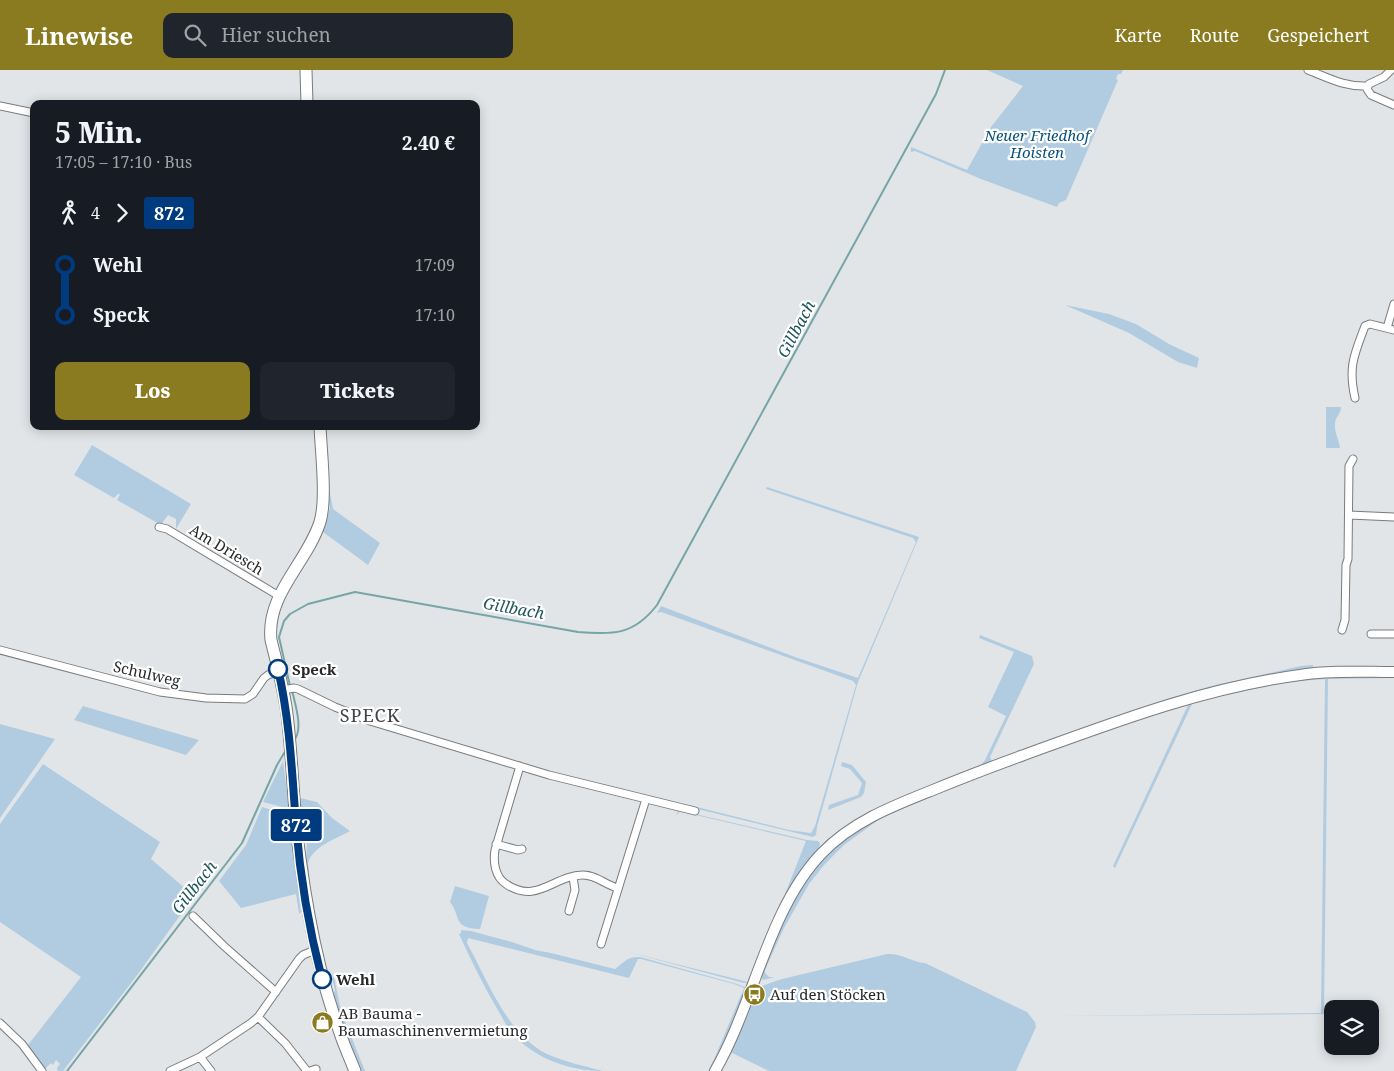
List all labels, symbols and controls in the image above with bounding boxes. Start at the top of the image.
search box [163,13,513,58]
text: Linewise [25,19,133,52]
icon: search [181,21,209,49]
text: Hier suchen [221,22,331,48]
text: Karte [1114,23,1162,47]
text: Route [1190,23,1239,47]
text: Gespeichert [1267,23,1369,47]
text: 5 Min. [55,113,143,151]
park label: Neuer Friedhof Hoisten [983,125,1093,162]
text: 2.40 € [402,130,455,156]
text: 17:05 – 17:10 · Bus [55,151,192,173]
icon: walk [55,199,83,227]
icon: forward [108,199,136,227]
text: 872 [154,201,184,225]
text: 4 [91,202,100,224]
text: Wehl [93,252,142,278]
text: 17:09 [415,254,455,276]
water label: Gillbach [772,296,820,361]
text: Speck [93,302,149,328]
text: 17:10 [415,304,455,326]
button: Los [55,362,250,420]
button: Tickets [260,362,455,420]
street label: Am Driesch [186,519,268,579]
water label: Gillbach [482,592,547,624]
street label: Schulweg [111,656,183,690]
marker: Speck [268,659,288,679]
place label: Speck [292,659,337,679]
district label: SPECK [340,703,400,727]
line badge: 872 [267,809,325,841]
text: 872 [281,813,311,837]
water label: Gillbach [166,856,222,918]
marker: Wehl [312,969,332,989]
place label: Wehl [336,969,376,989]
bus stop icon: Auf den Stöcken [742,982,766,1006]
place label: Auf den Stöcken [770,984,886,1004]
map controls [1324,1000,1379,1055]
button: layers [1324,1000,1379,1055]
place label: AB Bauma - Baumaschinenvermietung [338,1003,528,1040]
shop icon: AB Bauma - Baumaschinenvermietung [310,1010,334,1034]

